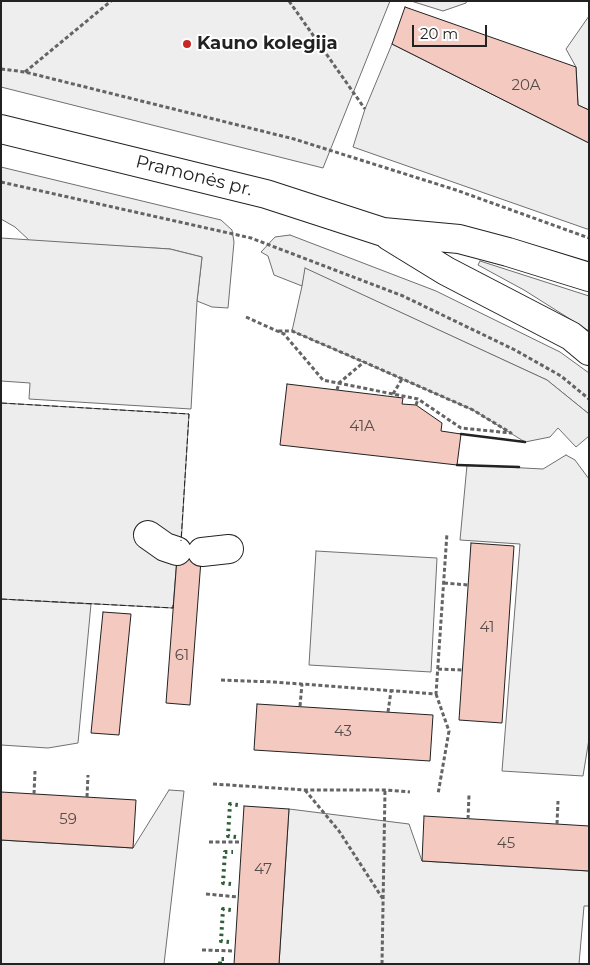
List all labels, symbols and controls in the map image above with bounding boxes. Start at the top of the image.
scale bar [415,15,490,47]
text: 20 m [420,24,458,43]
place label: Kauno kolegija [197,33,338,55]
marker: Kauno kolegija [181,38,193,50]
house number: 20A [511,77,541,95]
street label: Pramonės pr. [133,151,255,201]
house number: 41A [349,418,375,436]
house number: 41 [480,619,494,637]
house number: 61 [175,647,189,665]
house number: 43 [334,723,352,741]
house number: 59 [59,811,77,829]
house number: 45 [497,835,515,853]
house number: 47 [254,861,272,879]

